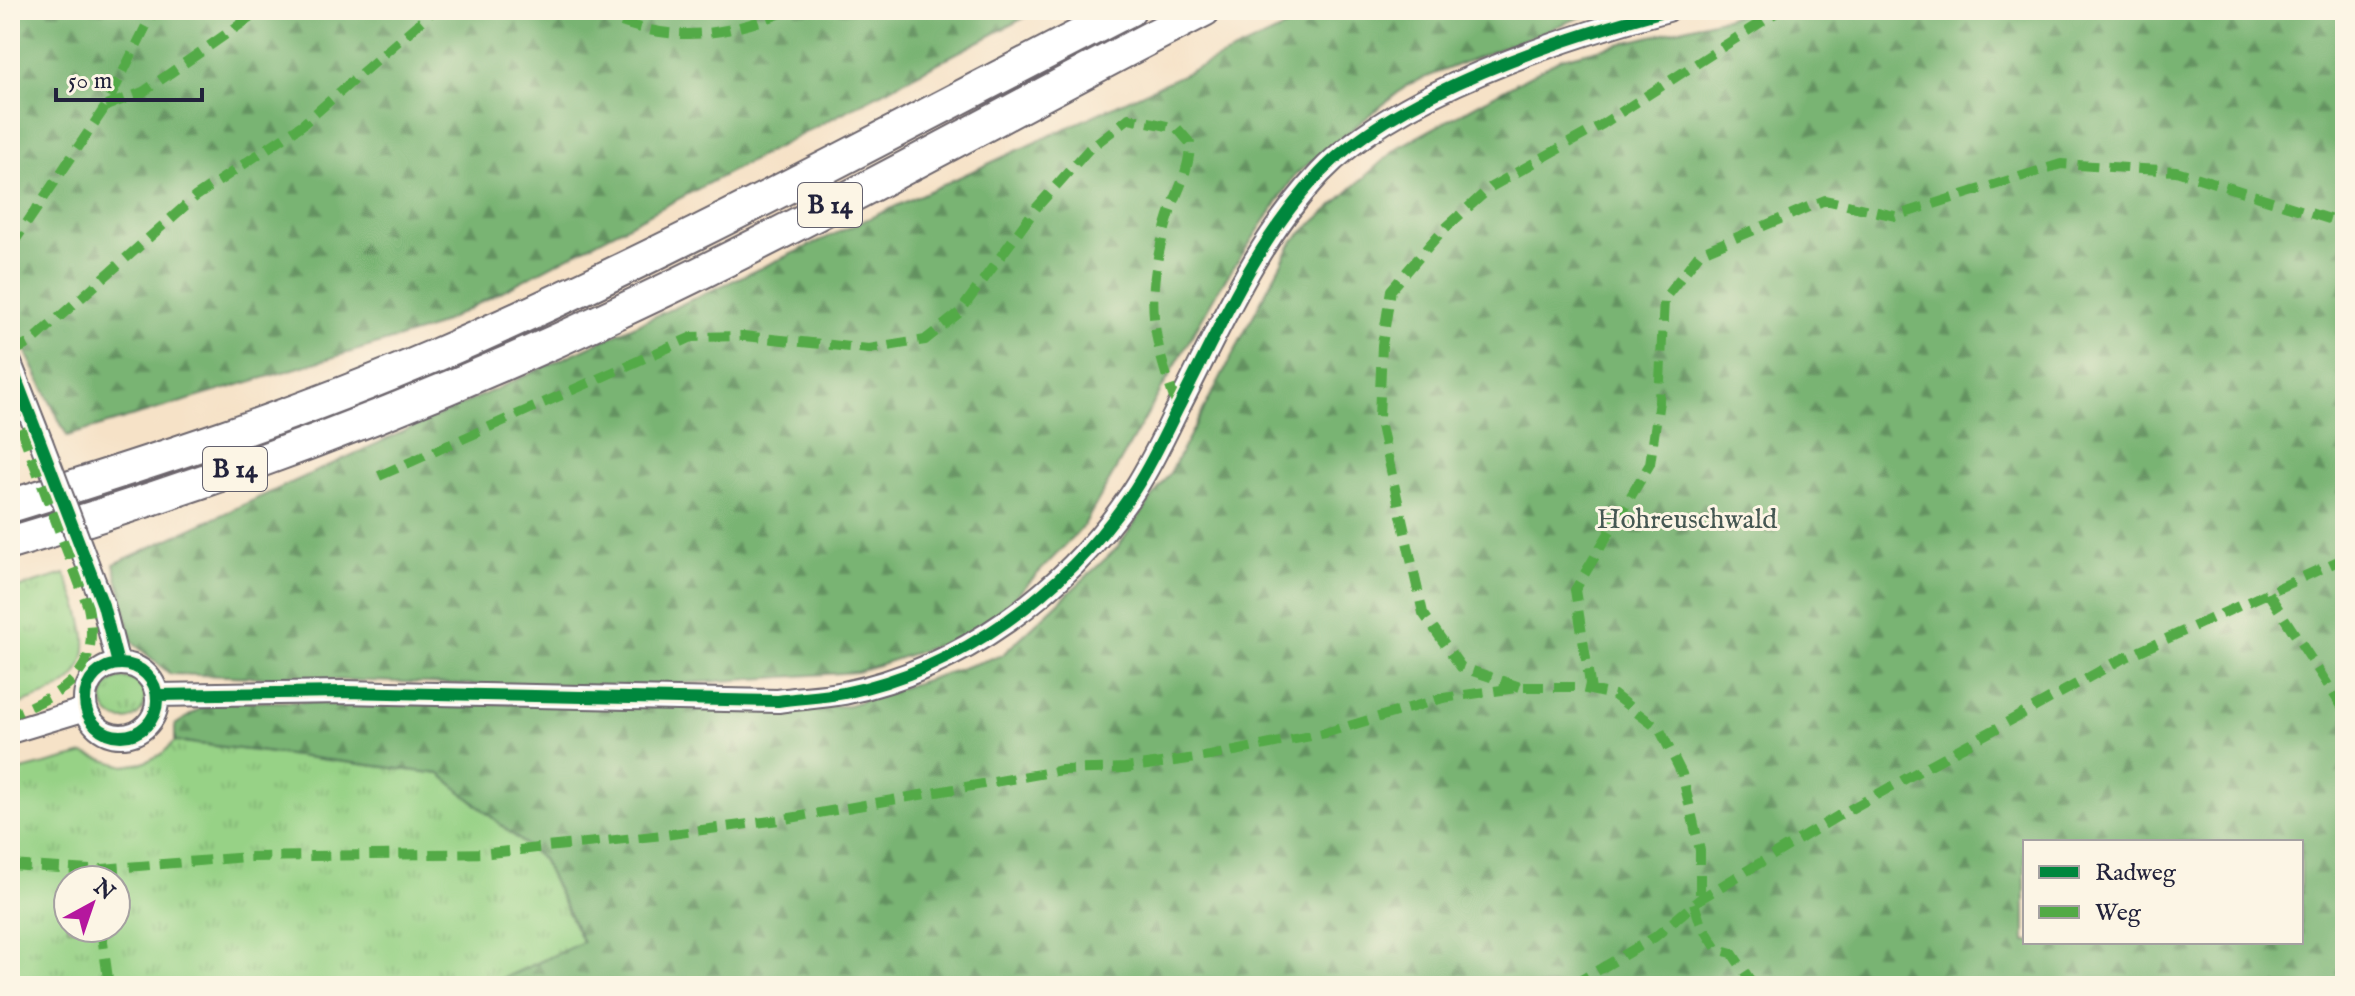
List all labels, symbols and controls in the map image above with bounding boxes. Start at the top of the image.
scale bar [56,52,202,102]
text: 50 m [68,66,112,97]
road number: B 14 [798,183,862,227]
road number: B 14 [203,447,267,491]
park label: Hohreuschwald [1597,503,1777,538]
legend [2023,840,2303,944]
text: Radweg [2095,858,2177,889]
north arrow [52,864,132,944]
text: N [87,873,120,907]
text: Weg [2095,898,2142,929]

